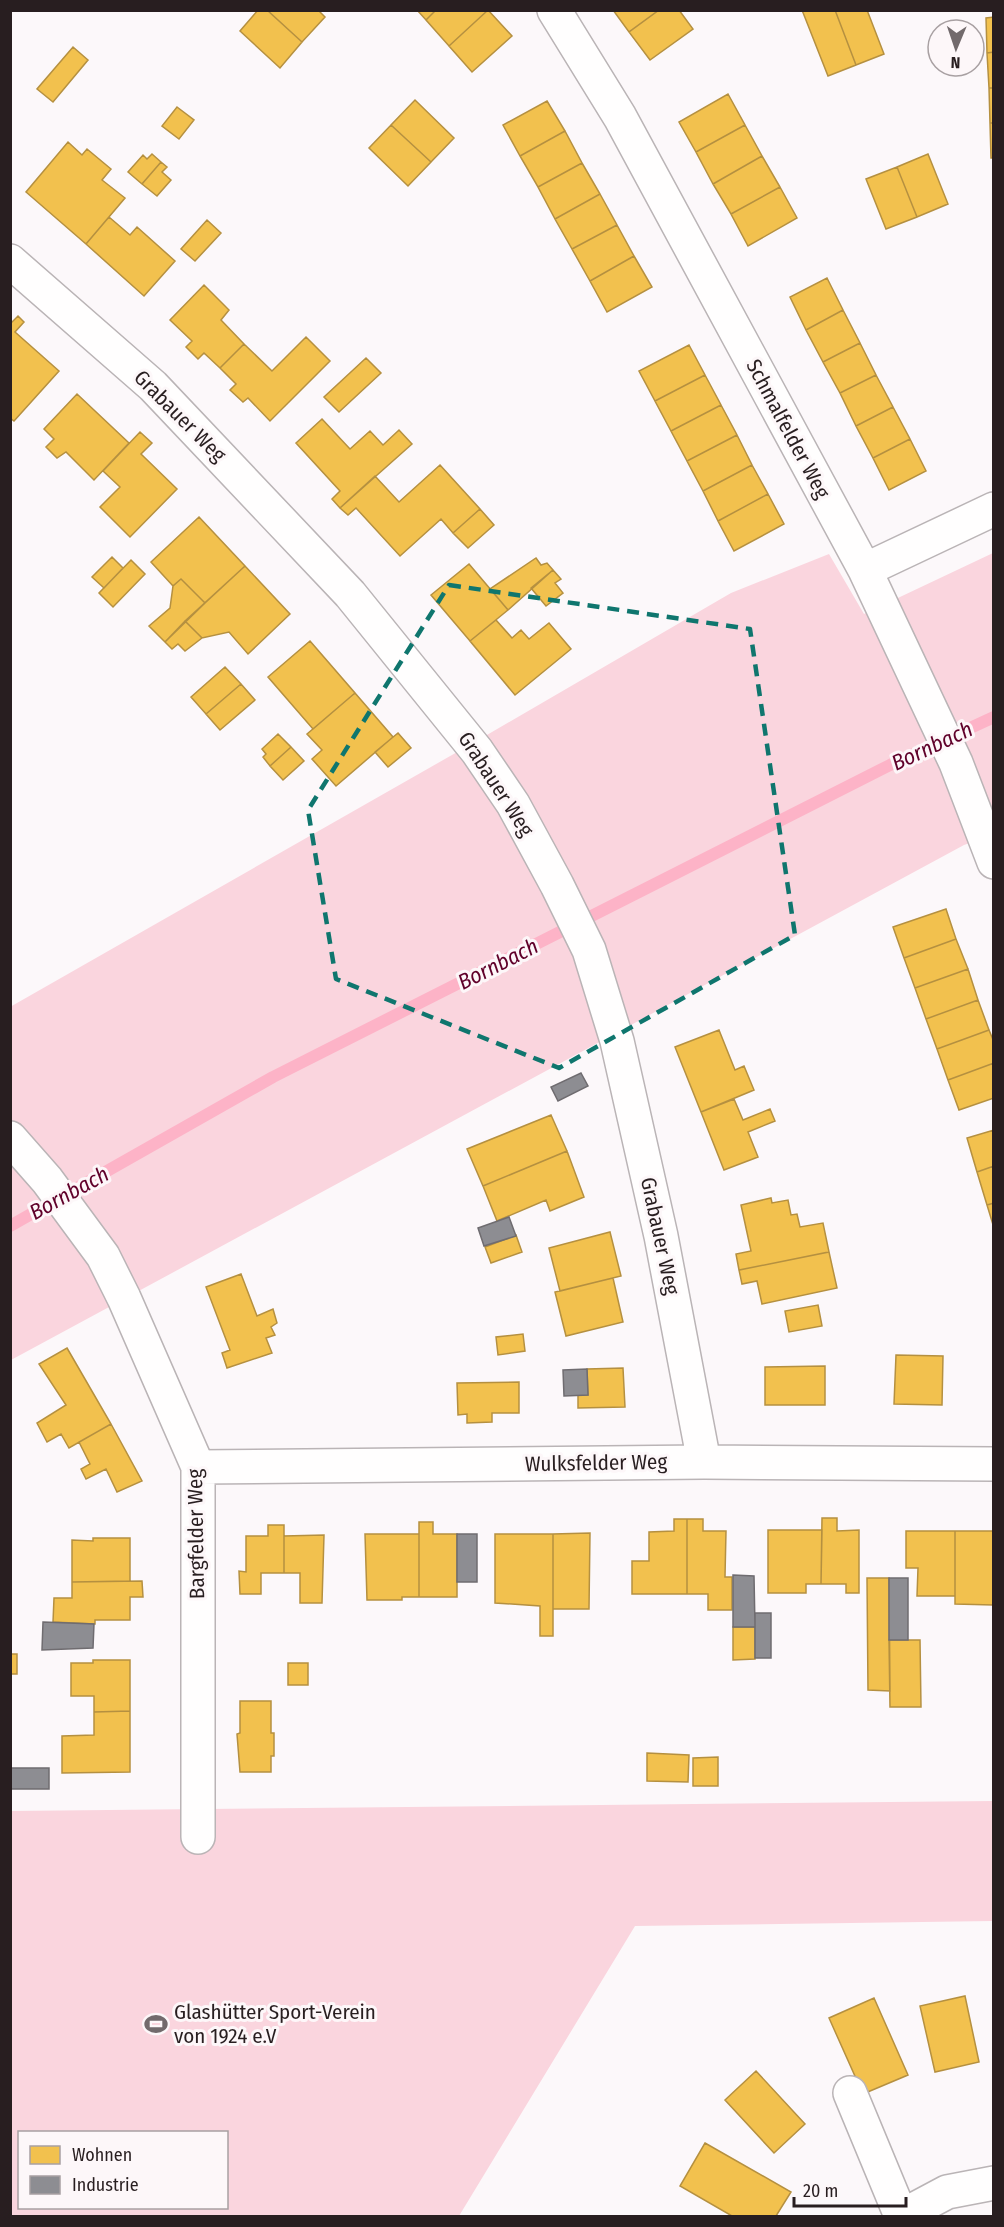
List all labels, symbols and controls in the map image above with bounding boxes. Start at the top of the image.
north arrow [926,18,986,78]
text: N [950,53,961,72]
street label: Schmalfelder Weg [740,355,836,503]
street label: Grabauer Weg [128,364,232,468]
water label: Bornbach [887,715,977,777]
street label: Grabauer Weg [453,727,540,841]
water label: Bornbach [453,932,543,996]
water label: Bornbach [25,1160,113,1226]
street label: Grabauer Weg [635,1175,685,1297]
street label: Wulksfelder Weg [525,1449,668,1477]
street label: Bargfelder Weg [182,1468,210,1599]
place label: Glashütter Sport-Verein von 1924 e.V [174,1999,376,2049]
sports icon: Glashütter Sport-Verein von 1924 e.V [143,2011,169,2037]
legend [18,2131,228,2209]
text: Wohnen [72,2144,132,2166]
scale bar [794,2170,906,2208]
text: Industrie [72,2174,139,2196]
text: 20 m [803,2180,838,2202]

